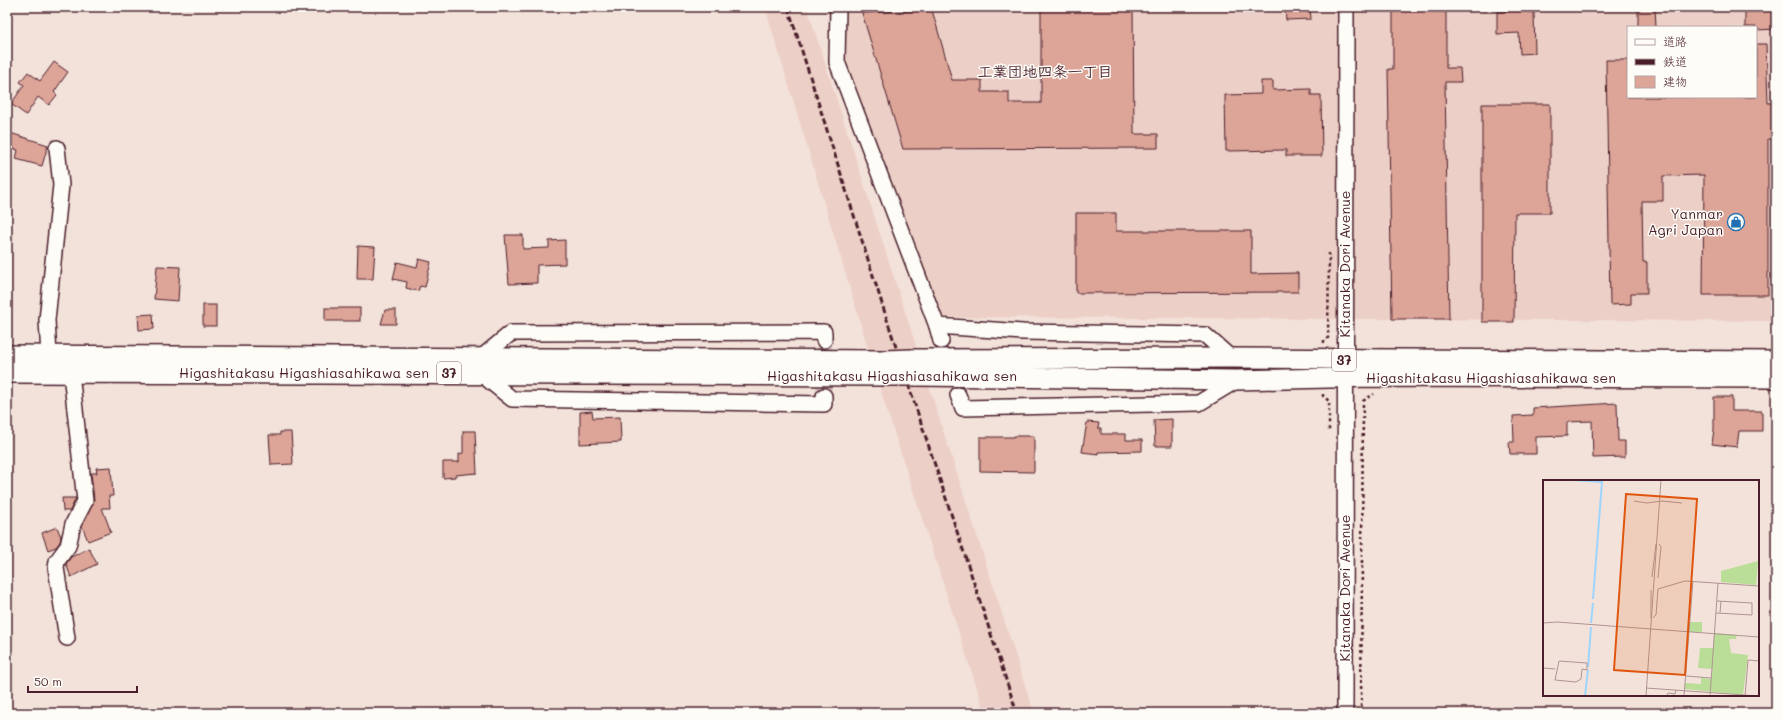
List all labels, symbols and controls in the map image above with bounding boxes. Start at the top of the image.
legend [1627,26,1757,98]
text: 道路 [1663,33,1687,49]
text: 鉄道 [1663,53,1687,69]
district label: 工業団地四条一丁目 [977,61,1113,81]
text: 建物 [1663,73,1687,89]
street label: Kitanaka Dori Avenue [1335,191,1354,337]
place label: Yanmar Agri Japan [1648,204,1723,239]
shop icon: Yanmar Agri Japan [1726,212,1746,232]
road number: 37 [1332,349,1356,371]
road number: 37 [437,362,461,384]
street label: Higashitakasu Higashiasahikawa sen [179,363,429,382]
street label: Higashitakasu Higashiasahikawa sen [767,366,1017,385]
street label: Higashitakasu Higashiasahikawa sen [1366,368,1616,387]
inset map [1543,480,1759,696]
street label: Kitanaka Dori Avenue [1335,515,1354,661]
scale bar [28,668,137,694]
text: 50 m [34,673,62,689]

